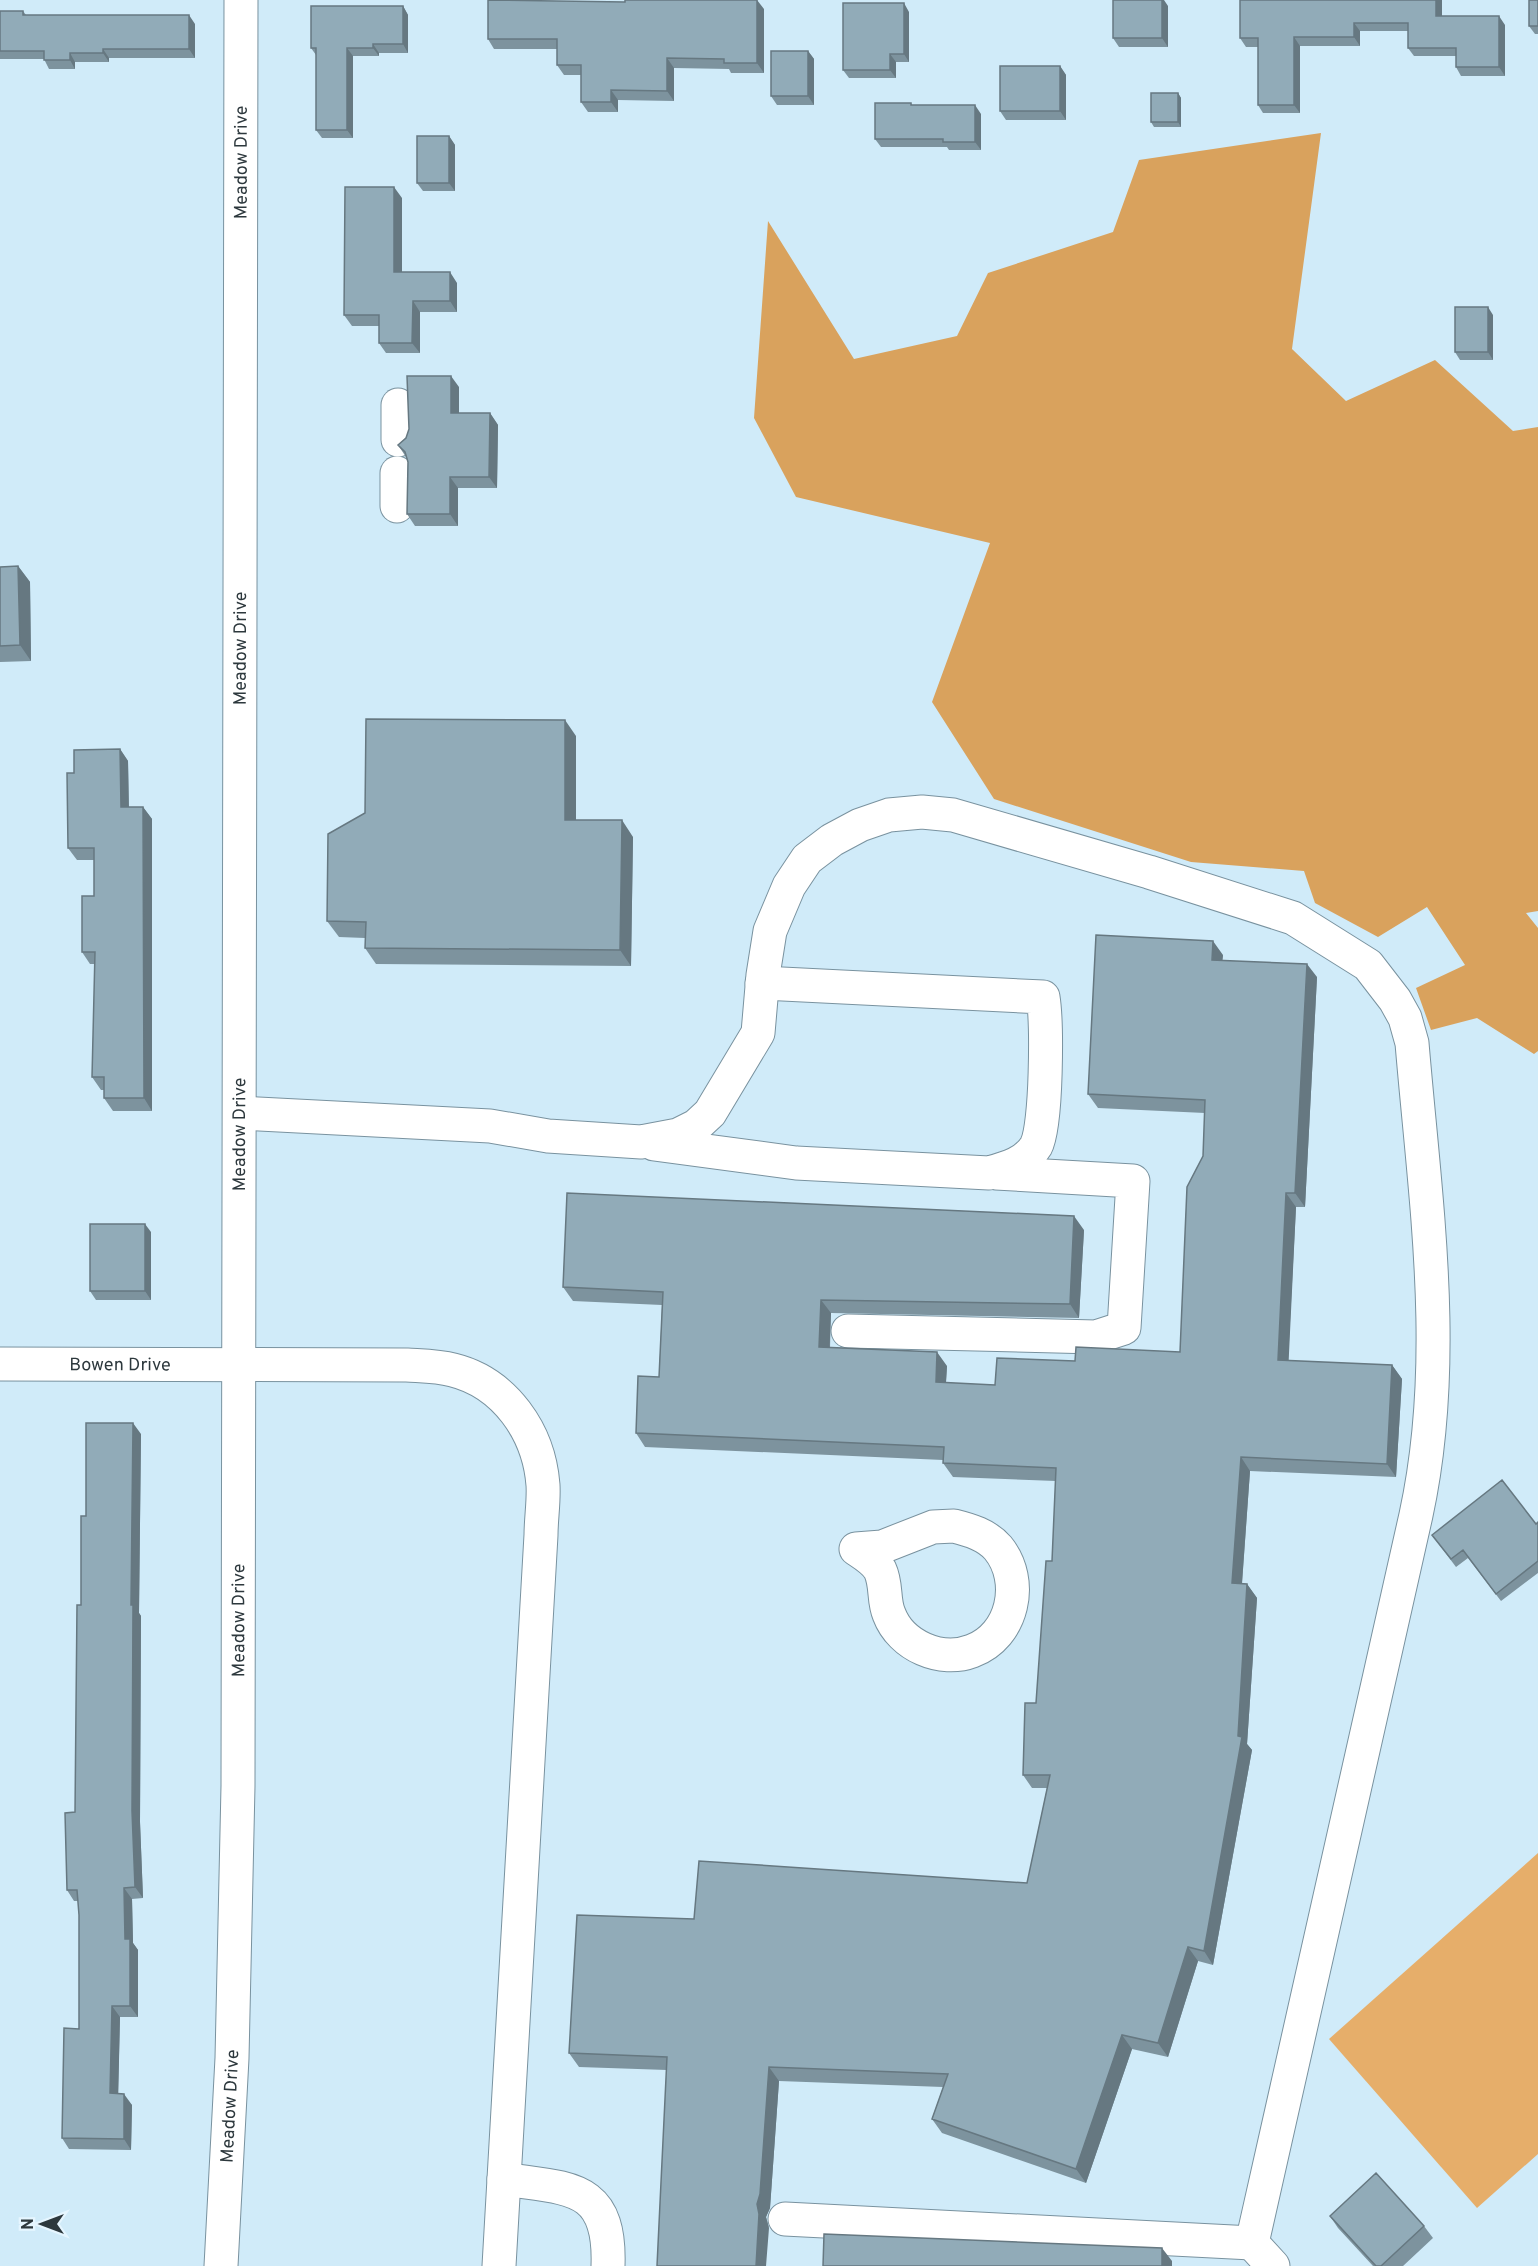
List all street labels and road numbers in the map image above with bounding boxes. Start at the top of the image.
street label: Meadow Drive [231,106,254,219]
street label: Meadow Drive [230,592,253,705]
street label: Meadow Drive [229,1078,252,1191]
street label: Bowen Drive [69,1354,171,1377]
street label: Meadow Drive [228,1564,251,1677]
street label: Meadow Drive [216,2049,245,2164]

